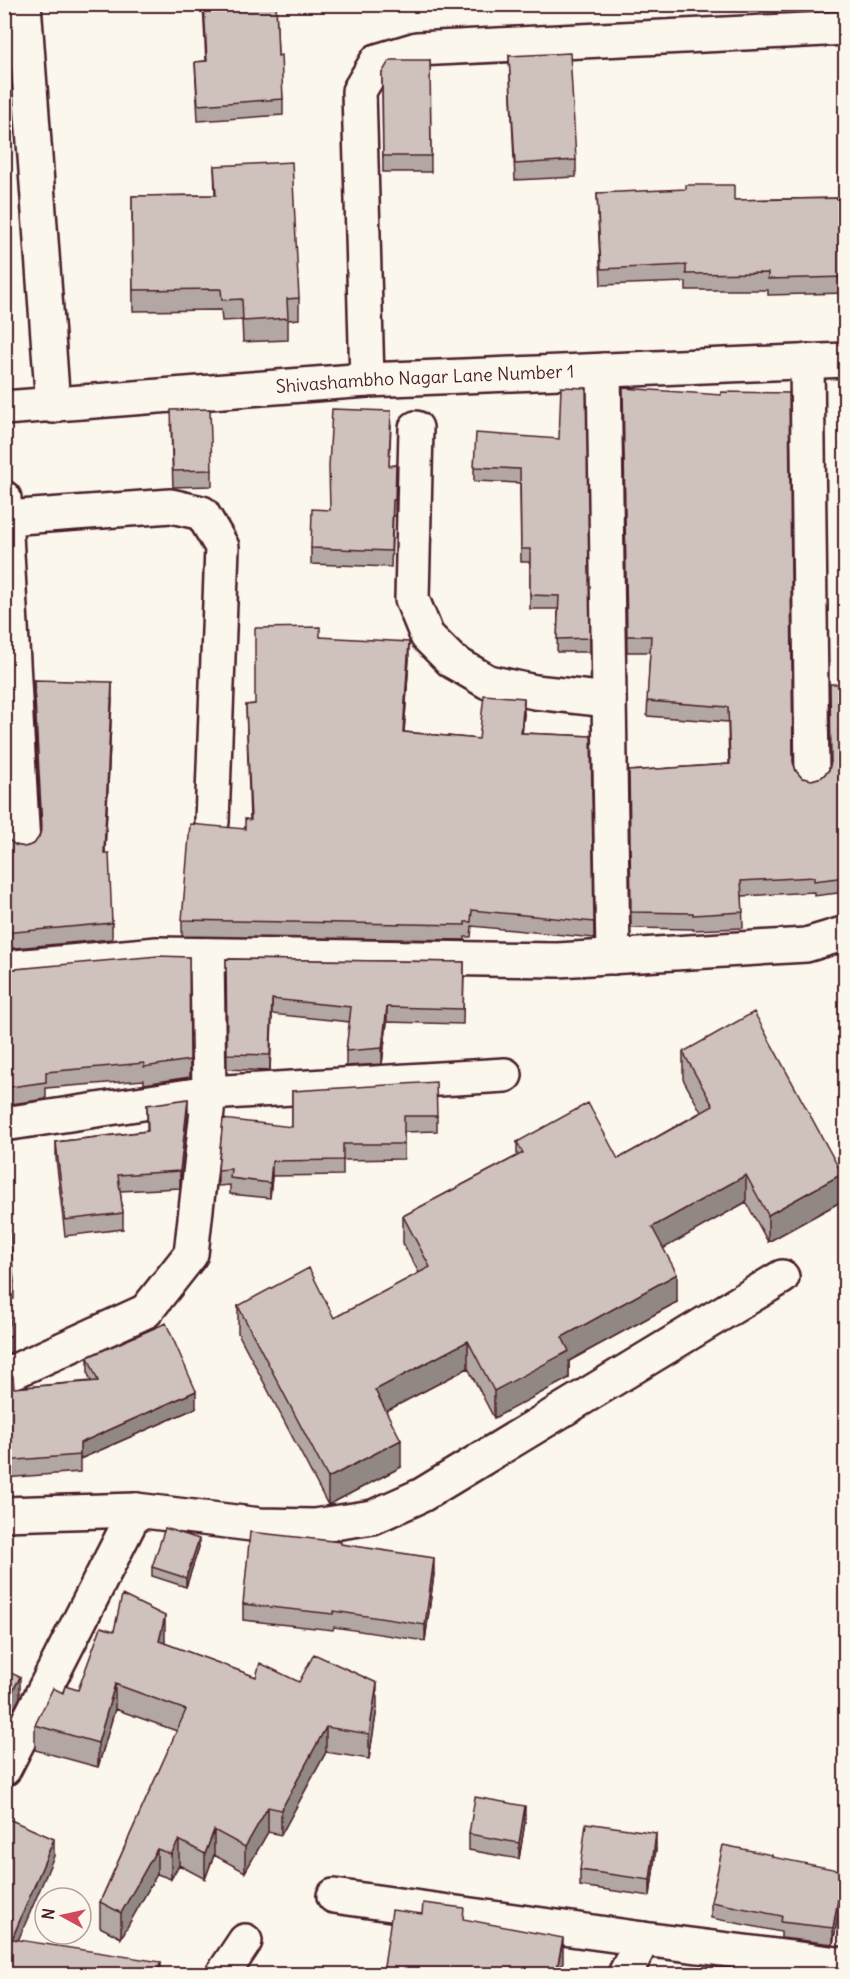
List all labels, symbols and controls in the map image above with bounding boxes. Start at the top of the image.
street label: Shivashambho Nagar Lane Number 1 [275,359,575,398]
north arrow [33,1886,93,1946]
text: N [37,1907,59,1921]

